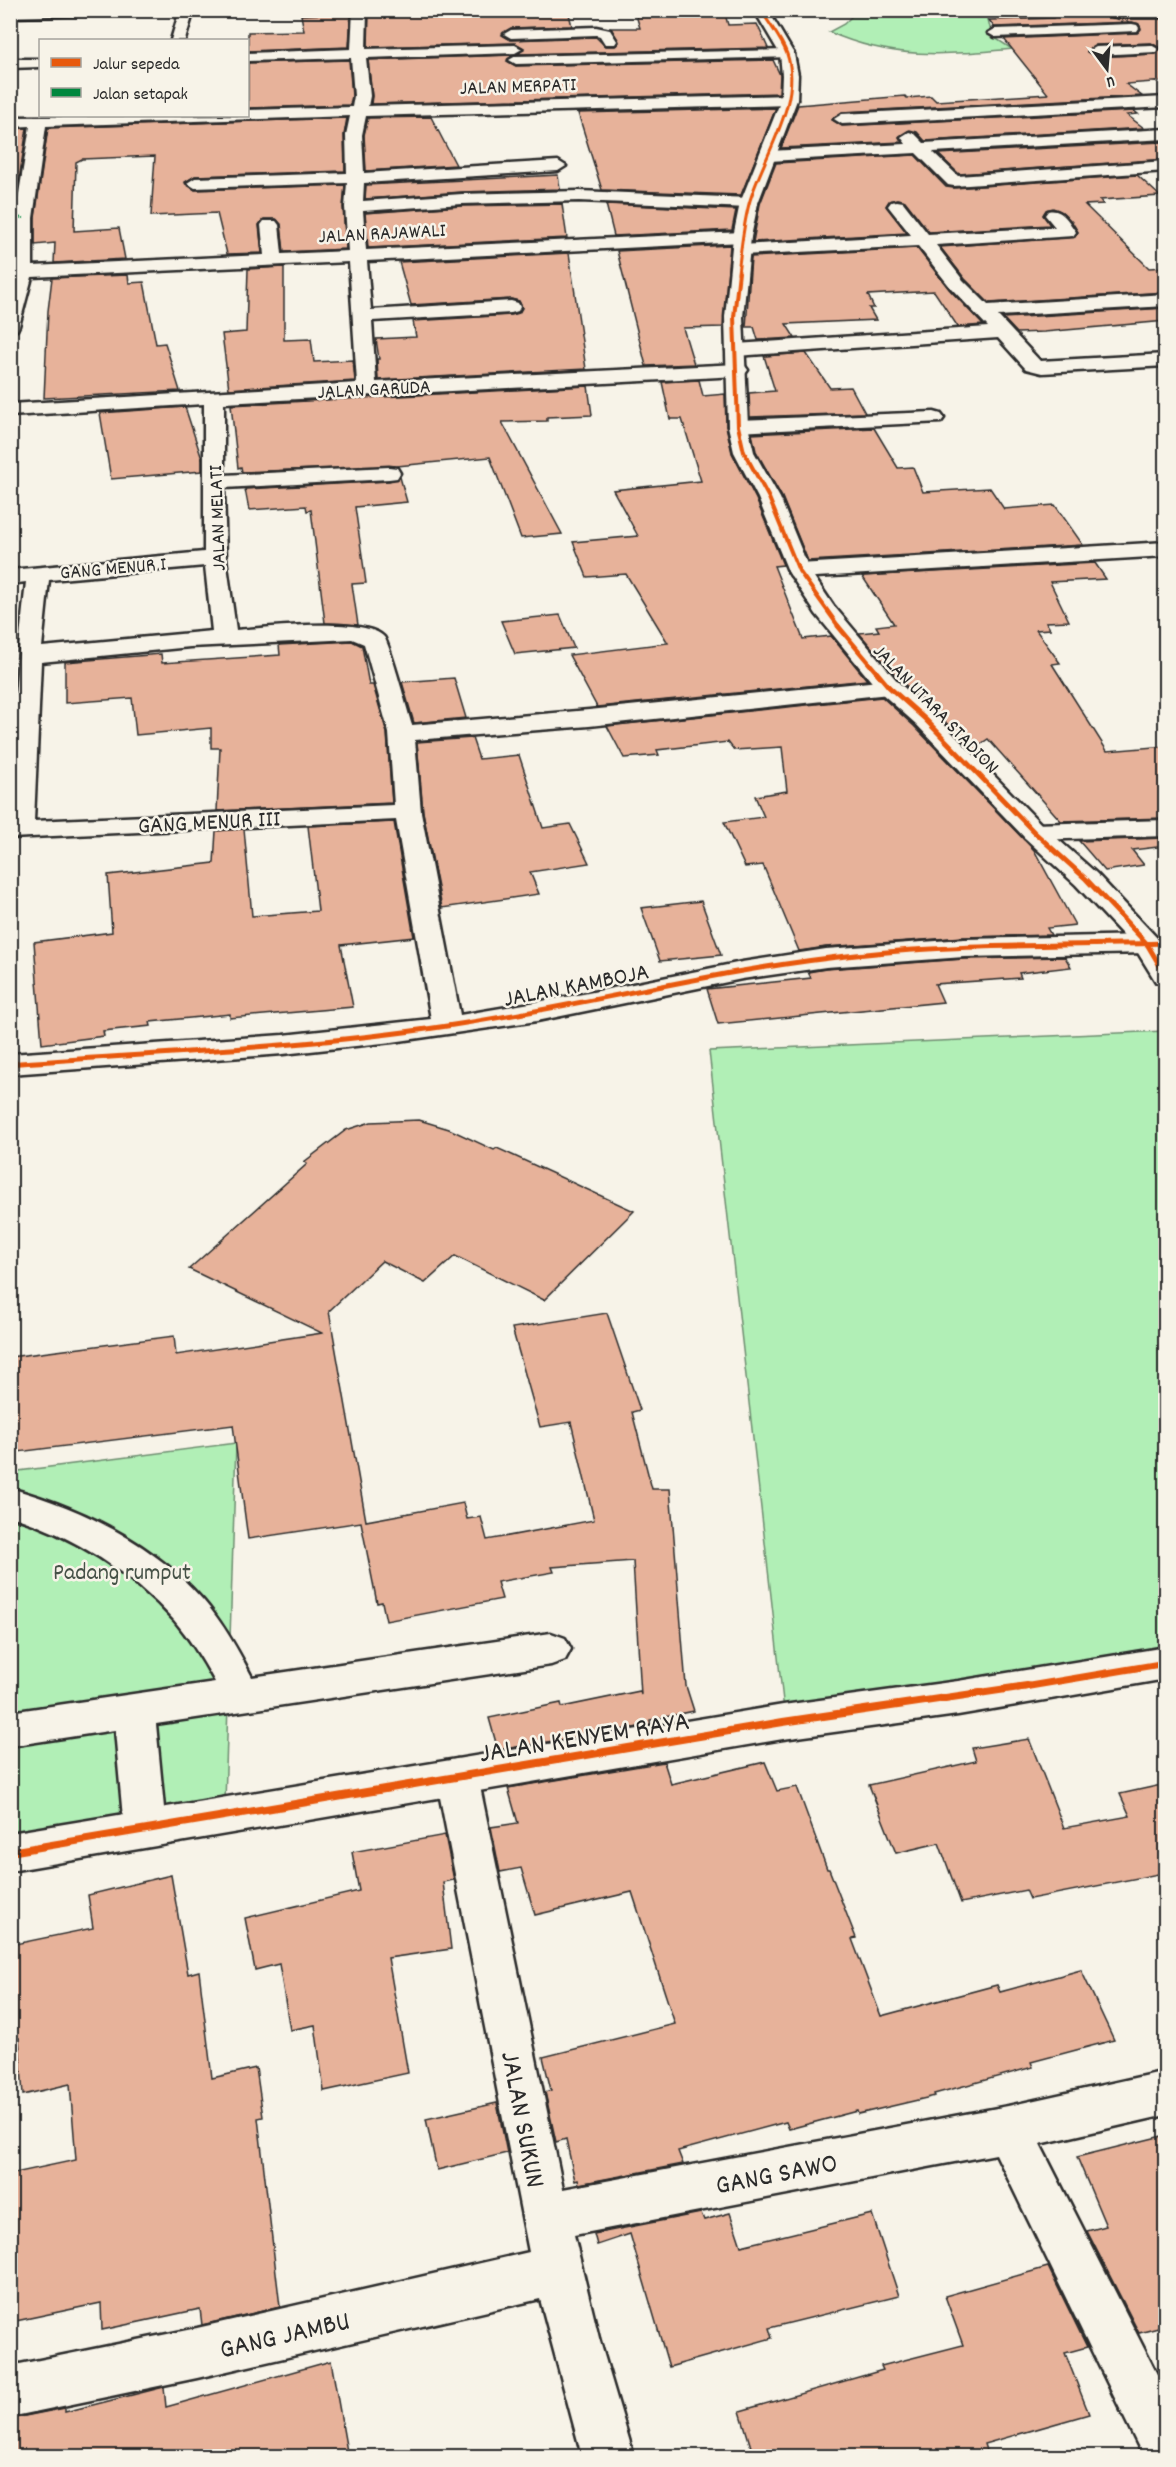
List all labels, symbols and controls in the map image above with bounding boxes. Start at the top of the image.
legend [39,39,249,117]
north arrow [1077,39,1137,99]
text: Jalur sepeda [93,53,180,78]
text: U [1103,69,1117,93]
street label: JALAN MERPATI [459,72,577,104]
text: Jalan setapak [93,83,188,108]
street label: JALAN RAJAWALI [318,218,447,252]
street label: JALAN GARUDA [317,374,432,408]
street label: JALAN MELATI [203,465,235,571]
street label: GANG MENUR I [59,551,167,589]
street label: JALAN UTARA STADION [865,639,1004,781]
street label: GANG MENUR III [137,803,282,845]
street label: JALAN KAMBOJA [501,956,652,1018]
park label: Padang rumput [53,1557,191,1591]
street label: JALAN KENYEM RAYA [477,1704,693,1776]
street label: JALAN SUKUN [487,2048,553,2192]
street label: GANG SAWO [712,2145,841,2208]
street label: GANG JAMBU [216,2303,354,2372]

